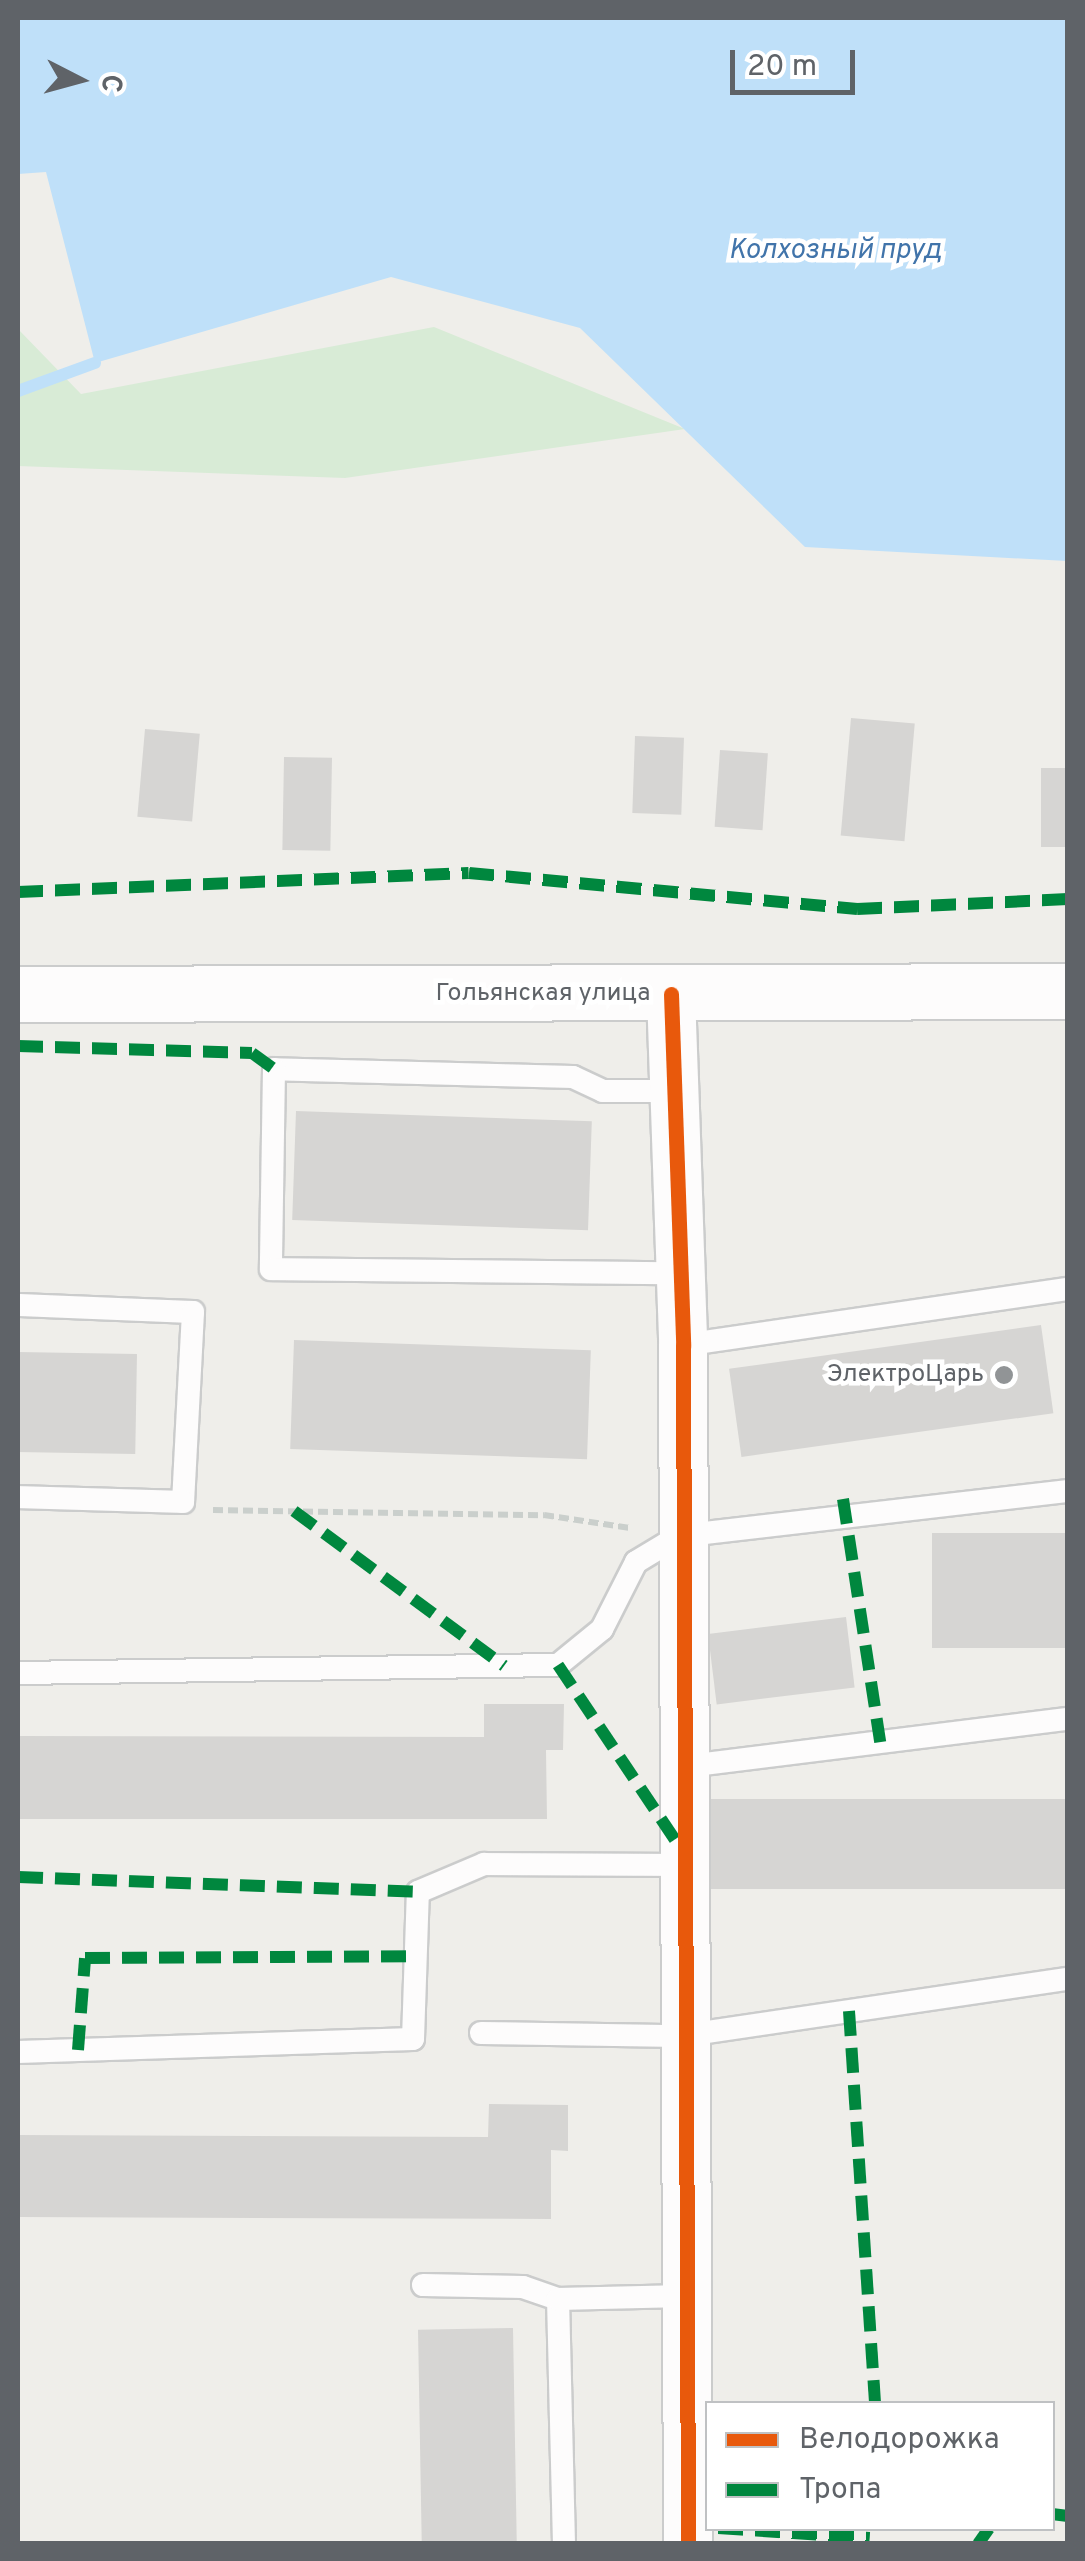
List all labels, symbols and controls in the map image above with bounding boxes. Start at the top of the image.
north arrow [30,30,130,130]
scale bar [735,30,860,92]
text: 20 m [747,49,817,86]
text: С [91,72,129,94]
water label: Колхозный пруд [728,234,942,268]
street label: Гольянская улица [436,979,650,1009]
place label: ЭлектроЦарь [827,1360,984,1390]
marker: ЭлектроЦарь [993,1364,1015,1386]
legend [705,2401,1055,2531]
text: Велодорожка [799,2422,1000,2459]
text: Тропа [799,2472,881,2509]

